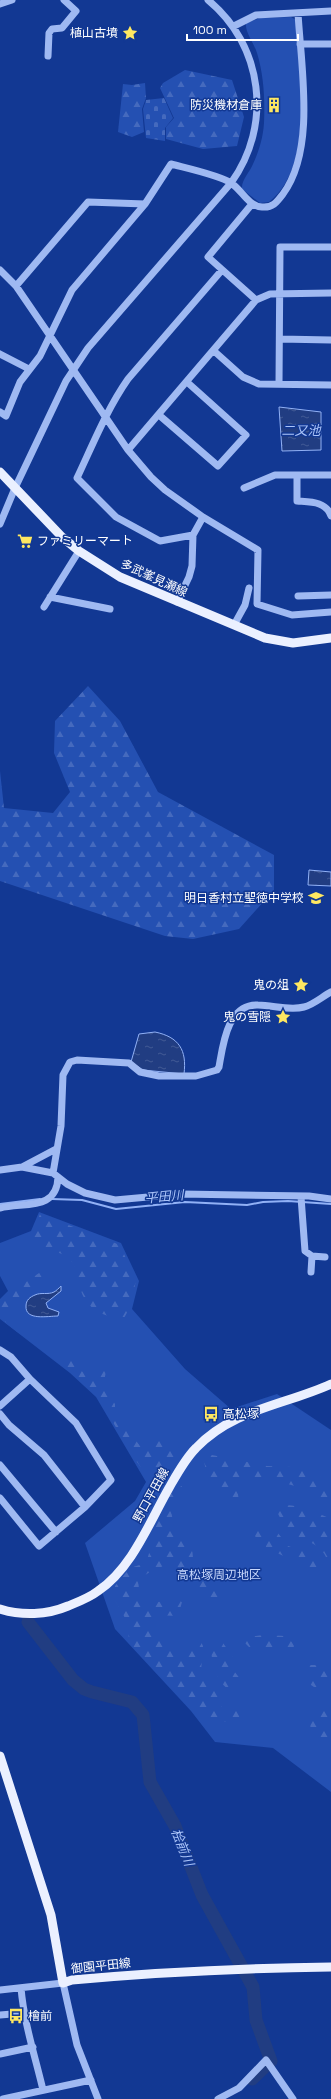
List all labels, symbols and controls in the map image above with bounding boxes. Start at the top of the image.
scale bar [187,16,298,42]
text: 100 m [193,22,227,38]
place icon: 植山古墳 [121,24,139,42]
place label: 植山古墳 [70,25,118,41]
building icon: 防災機材倉庫 [265,96,283,114]
place label: 防災機材倉庫 [190,97,262,113]
water label: 二又池 [281,422,322,439]
supermarket icon: ファミリーマート [16,532,34,550]
place label: ファミリーマート [37,533,133,549]
street label: 多武峯見瀬線 [118,556,190,600]
school or university icon: 明日香村立聖徳中学校 [307,889,325,907]
place label: 明日香村立聖徳中学校 [184,890,304,906]
place icon: 鬼の俎 [292,976,310,994]
place label: 鬼の俎 [253,977,289,993]
place icon: 鬼の雪隠 [274,1008,292,1026]
place label: 鬼の雪隠 [223,1009,271,1025]
water label: 平田川 [144,1186,186,1207]
bus stop icon: 高松塚 [202,1405,220,1423]
place label: 高松塚 [223,1406,259,1422]
street label: 野口平田線 [129,1465,173,1525]
park label: 高松塚周辺地区 [177,1567,261,1583]
water label: 桧前川 [167,1826,198,1870]
street label: 御園平田線 [70,1955,132,1977]
bus stop icon: 檜前 [7,2007,25,2025]
place label: 檜前 [28,2008,52,2024]

